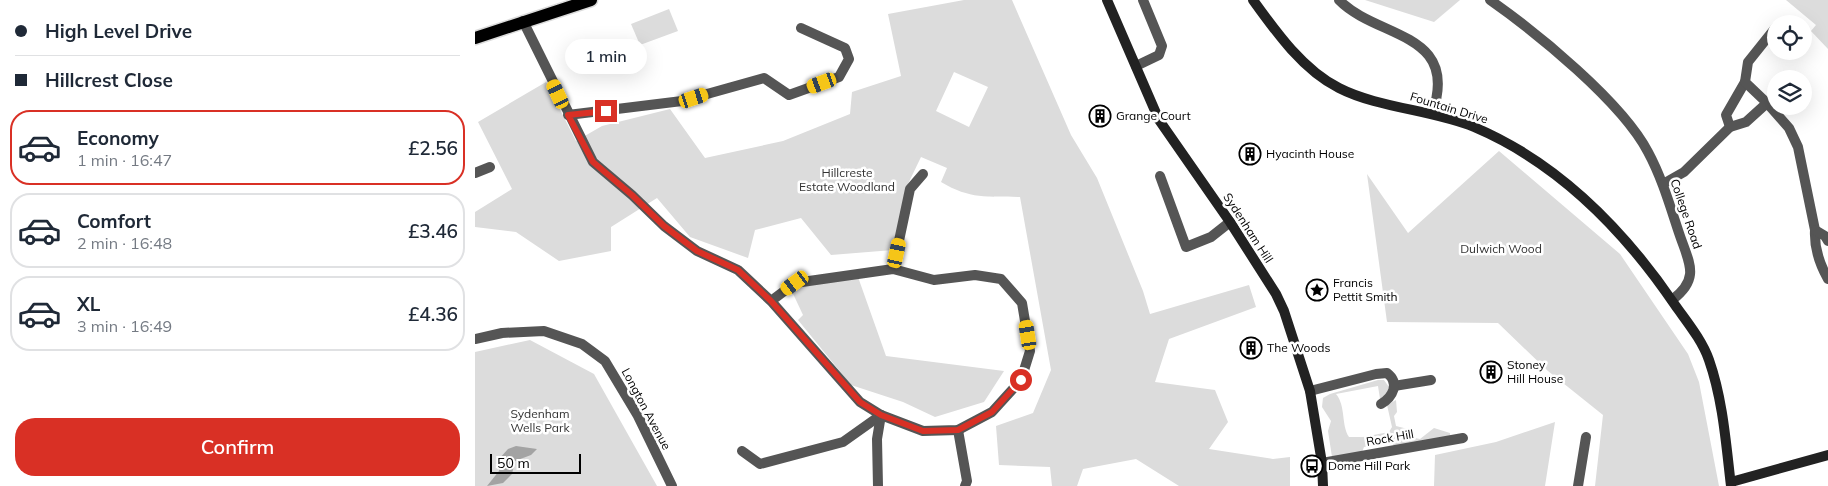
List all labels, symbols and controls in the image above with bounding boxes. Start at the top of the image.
map controls [1767,15,1812,115]
button: locate [1767,15,1812,60]
text: High Level Drive [45,19,192,43]
callout: 1 min [565,38,647,74]
text: 1 min [585,46,627,66]
text: Hillcrest Close [45,68,173,92]
button: layers [1767,70,1812,115]
car [805,71,838,95]
car [544,77,571,111]
car [677,86,710,110]
street label: Fountain Drive [1408,89,1490,126]
route end [595,100,617,122]
building icon: Grange Court [1088,104,1112,128]
place label: Grange Court [1116,108,1191,123]
icon: car [17,125,62,170]
text: Economy [77,126,159,150]
text: £2.56 [408,136,458,160]
building icon: Hyacinth House [1238,142,1262,166]
place label: Hyacinth House [1266,146,1354,161]
text: 1 min · 16:47 [77,150,172,170]
park label: Hillcreste Estate Woodland [799,165,895,194]
street label: College Road [1667,177,1705,251]
street label: Sydenham Hill [1220,190,1277,265]
icon: car [17,208,62,253]
text: Comfort [77,209,151,233]
text: £3.46 [408,219,458,243]
text: 2 min · 16:48 [77,233,172,253]
car [886,237,907,269]
park label: Dulwich Wood [1460,241,1542,256]
car [778,268,811,298]
place label: Francis Pettit Smith [1333,275,1398,304]
place icon: Francis Pettit Smith [1305,278,1329,302]
icon: car [17,291,62,336]
text: XL [77,292,100,316]
text: £4.36 [408,302,458,326]
text: 3 min · 16:49 [77,316,172,336]
car [1018,319,1037,351]
building icon: The Woods [1239,336,1263,360]
place label: The Woods [1267,340,1330,355]
place label: Stoney Hill House [1507,357,1563,386]
building icon: Stoney Hill House [1479,360,1503,384]
street label: Longton Avenue [619,365,674,452]
route start [1010,369,1032,391]
park label: Sydenham Wells Park [510,406,570,435]
button: Confirm [15,418,460,476]
street label: Rock Hill [1365,426,1415,449]
scale bar [490,451,581,474]
text: 50 m [497,454,530,472]
bus stop icon: Dome Hill Park [1300,454,1324,478]
place label: Dome Hill Park [1328,458,1411,473]

